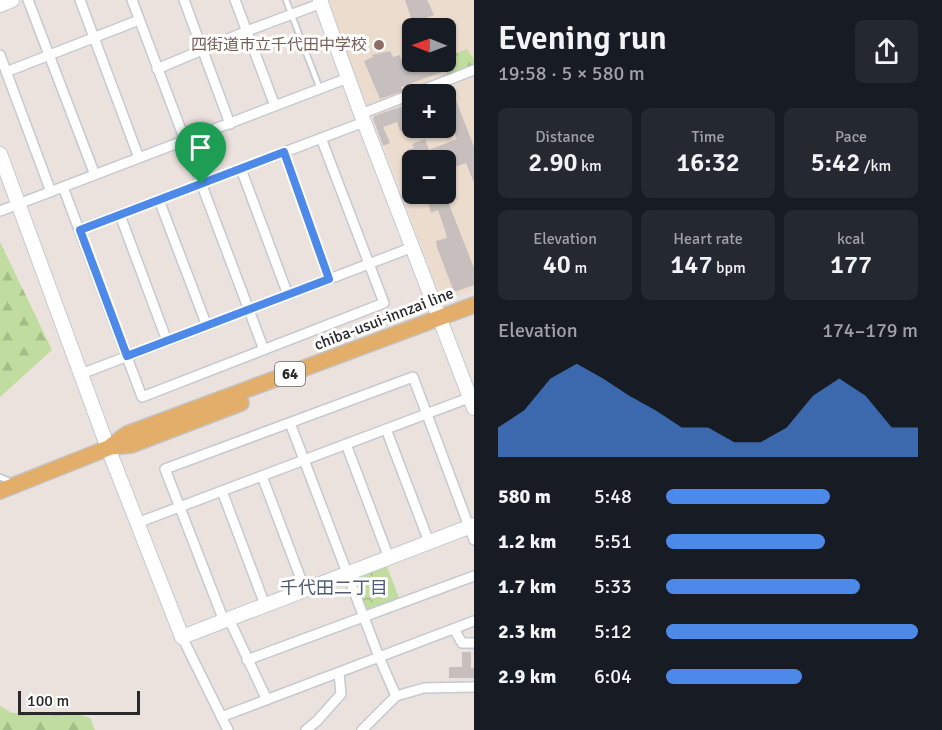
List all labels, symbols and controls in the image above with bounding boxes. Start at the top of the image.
north arrow [402,18,456,72]
map controls [402,18,456,204]
text: Evening run [498,18,667,59]
button: share [855,20,918,83]
place label: 四街道市立千代田中学校 [191,35,367,55]
marker: 四街道市立千代田中学校 [372,38,386,52]
text: 19:58 · 5 × 580 m [498,61,645,86]
button: + [402,84,456,138]
pin [175,122,226,184]
text: Distance [535,127,595,147]
text: Time [692,127,724,147]
text: Pace [835,127,867,147]
icon: arrive [184,131,217,164]
text: 2.90 [528,147,577,179]
text: 16:32 [676,147,740,179]
text: 5:42 [811,147,860,179]
button: − [402,150,456,204]
text: km [577,156,602,176]
text: /km [860,156,891,176]
text: Elevation [533,229,597,249]
text: Heart rate [673,229,743,249]
text: kcal [837,229,865,249]
text: 40 [543,249,571,281]
text: 147 [670,249,712,281]
text: 177 [830,249,872,281]
text: m [571,258,587,278]
text: bpm [712,258,746,278]
street label: chiba-usui-innzai line [311,283,457,355]
text: Elevation [498,318,578,343]
text: 174–179 m [822,318,918,343]
road number: 64 [275,362,305,386]
text: 580 m [498,484,551,509]
text: 5:48 [594,484,632,509]
text: 1.2 km [498,529,556,554]
text: 5:51 [594,529,632,554]
text: 1.7 km [498,574,556,599]
text: 5:33 [594,574,632,599]
district label: 千代田二丁目 [280,577,388,599]
text: 2.3 km [498,619,556,644]
text: 5:12 [594,619,632,644]
text: 2.9 km [498,664,556,689]
text: 6:04 [594,664,632,689]
scale bar [18,688,140,716]
text: 100 m [27,691,69,711]

